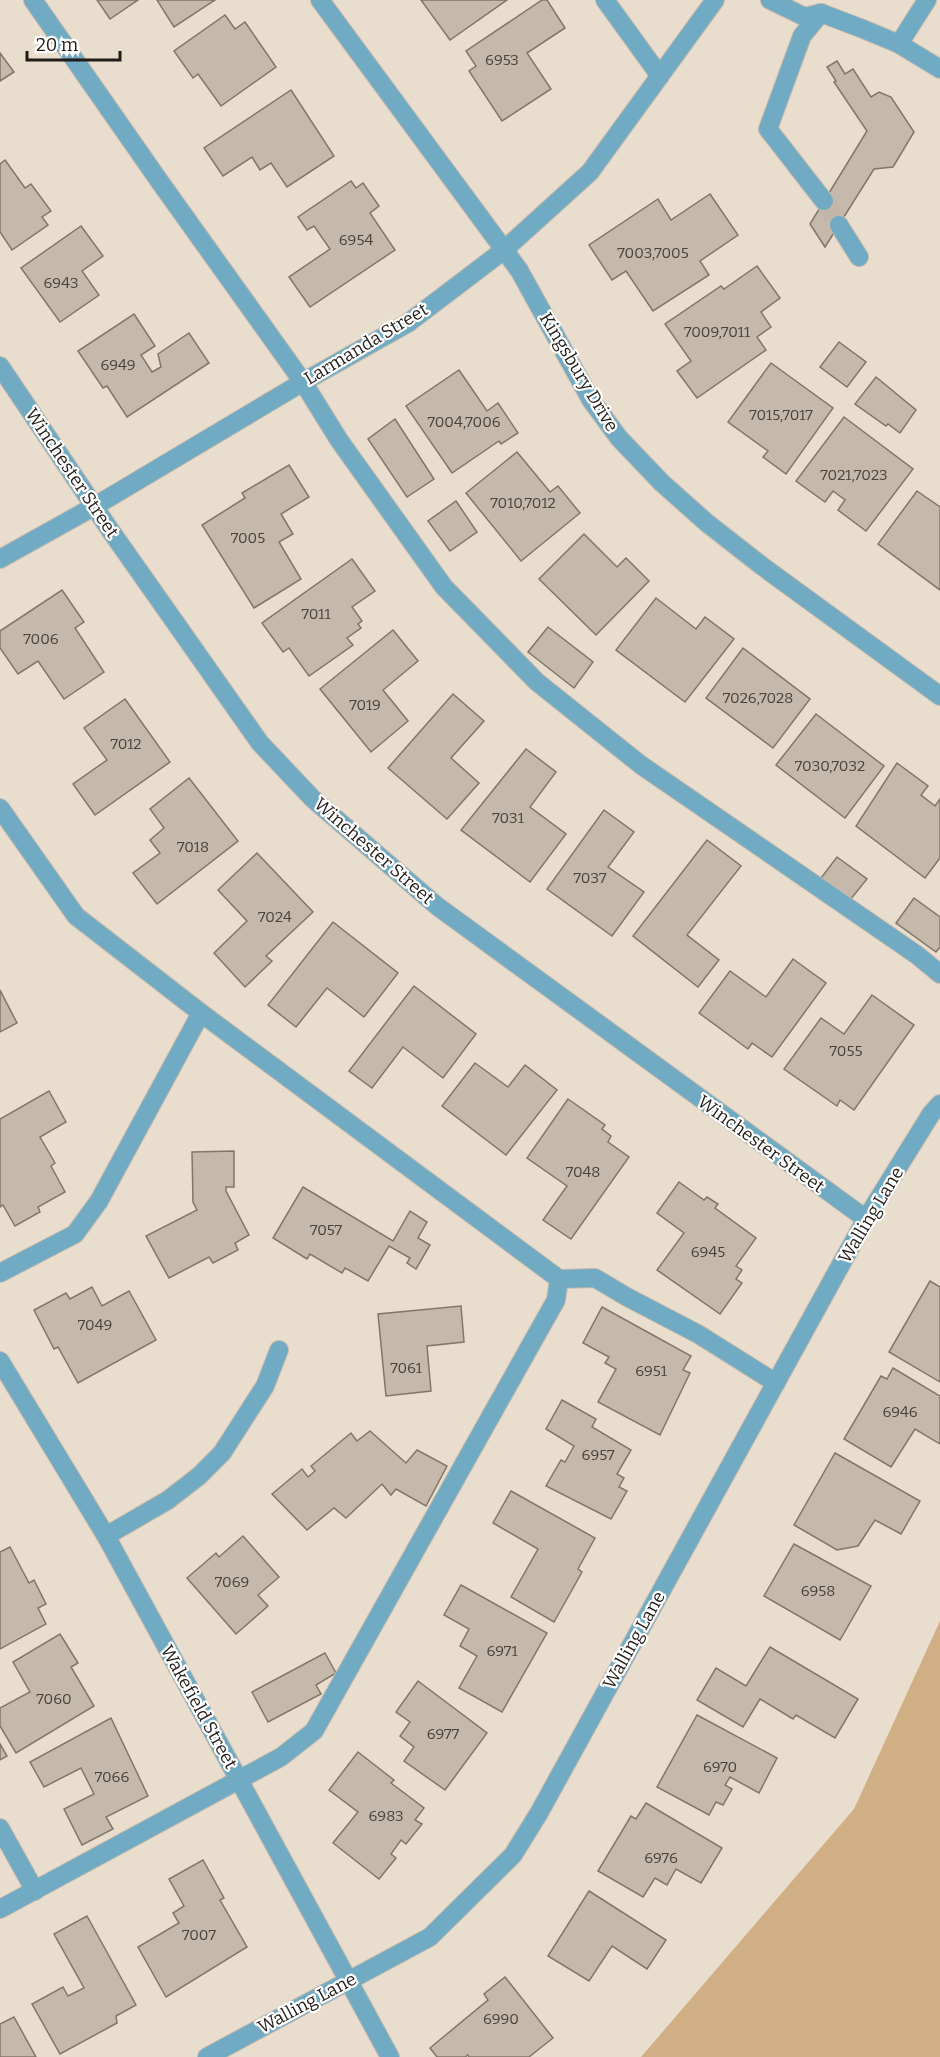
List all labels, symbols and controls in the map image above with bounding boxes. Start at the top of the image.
scale bar [27,24,120,62]
text: 20 m [36,34,78,56]
house number: 6953 [485,51,519,69]
house number: 6954 [339,231,373,249]
house number: 7003,7005 [617,244,689,262]
house number: 6943 [44,274,78,292]
street label: Larmanda Street [300,298,432,390]
street label: Kingsbury Drive [535,308,623,436]
house number: 7009,7011 [684,323,750,341]
house number: 6949 [100,356,136,374]
street label: Winchester Street [21,404,124,542]
house number: 7015,7017 [749,406,813,424]
house number: 7004,7006 [427,413,501,431]
house number: 7021,7023 [820,466,888,484]
house number: 7010,7012 [490,494,556,512]
house number: 7005 [231,529,265,547]
house number: 7011 [301,605,331,623]
house number: 7006 [23,630,59,648]
house number: 7026,7028 [723,689,793,707]
house number: 7019 [349,696,381,714]
house number: 7012 [110,735,142,753]
house number: 7030,7032 [795,757,865,775]
street label: Winchester Street [310,793,439,909]
house number: 7031 [492,809,524,827]
house number: 7018 [177,838,209,856]
house number: 7037 [574,869,607,887]
house number: 7024 [258,908,292,926]
house number: 7055 [830,1042,862,1060]
street label: Winchester Street [693,1091,829,1198]
house number: 7048 [566,1163,600,1181]
street label: Walling Lane [834,1163,908,1267]
house number: 7057 [310,1221,343,1239]
house number: 6945 [691,1243,725,1261]
house number: 7049 [78,1316,112,1334]
house number: 7061 [390,1359,422,1377]
house number: 6951 [635,1362,667,1380]
house number: 6946 [882,1403,918,1421]
house number: 6957 [582,1446,615,1464]
house number: 7069 [215,1573,249,1591]
house number: 6958 [801,1582,835,1600]
street label: Walling Lane [598,1587,670,1693]
street label: Wakefield Street [156,1641,242,1773]
house number: 6971 [486,1642,518,1660]
house number: 7060 [36,1690,72,1708]
house number: 6977 [427,1725,460,1743]
house number: 6970 [703,1758,737,1776]
house number: 7066 [95,1768,129,1786]
house number: 6983 [369,1807,403,1825]
house number: 6976 [644,1849,678,1867]
house number: 7007 [182,1926,216,1944]
street label: Walling Lane [254,1968,360,2038]
house number: 6990 [483,2010,519,2028]

